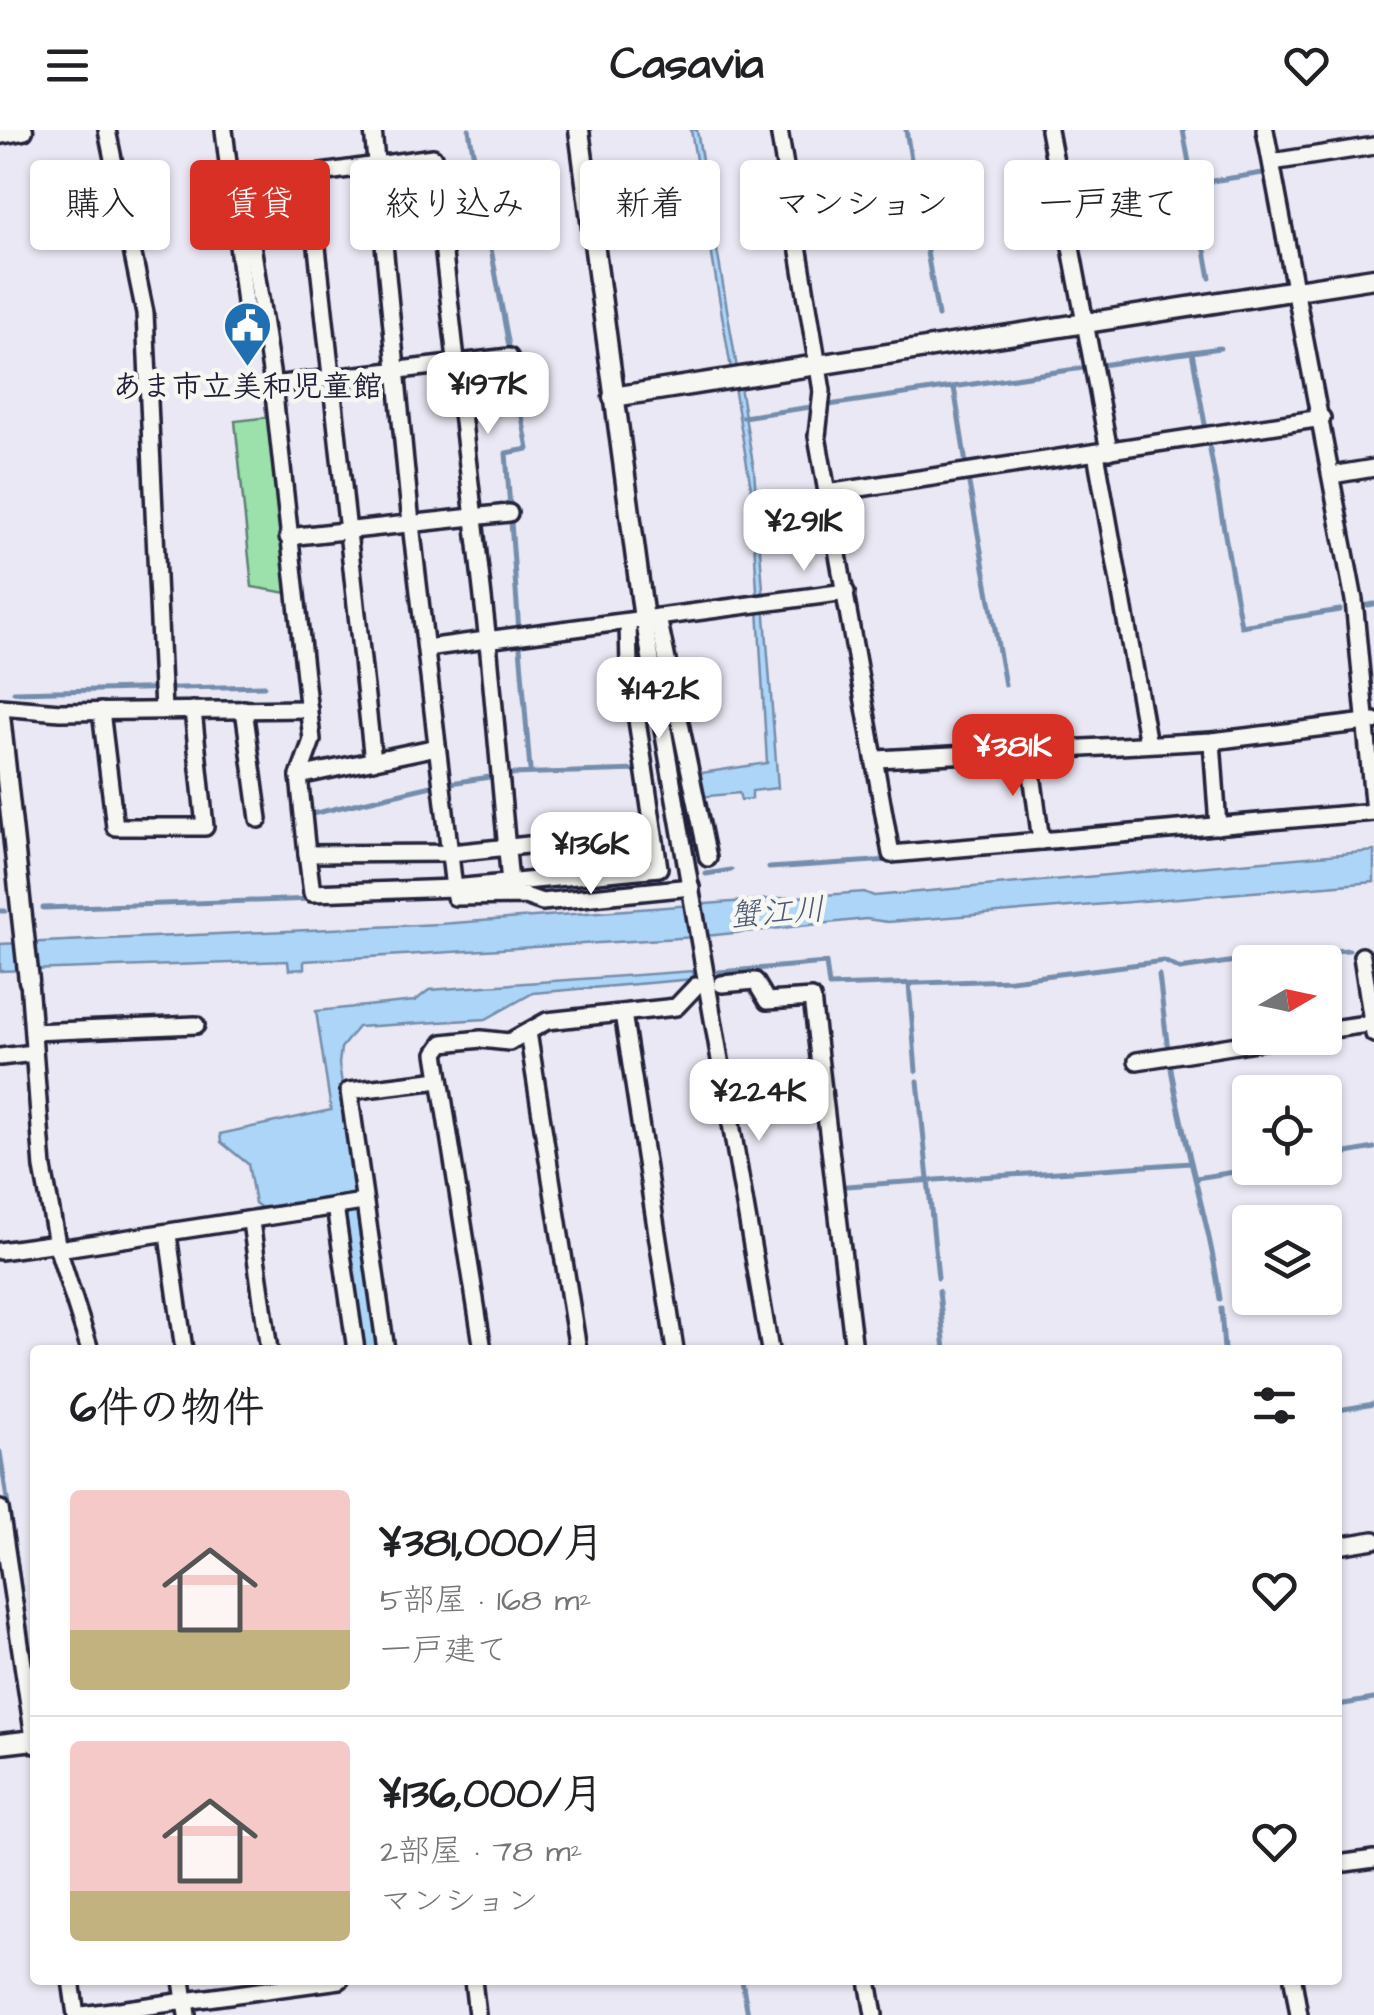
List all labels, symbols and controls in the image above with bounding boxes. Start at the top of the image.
text: Casavia [610,34,764,96]
icon: menu [40,38,95,93]
icon: heart [1279,38,1334,93]
chip: 購入 [30,160,170,250]
chip: 賃貸 [190,160,330,250]
chip: 絞り込み [350,160,560,250]
chip: 新着 [580,160,720,250]
chip: マンション [740,160,984,250]
chip: 一戸建て [1004,160,1214,250]
public building icon: あま市立美和児童館 [221,300,273,368]
pin: ¥197K [418,352,558,437]
text: ¥197K [449,362,527,407]
place label: あま市立美和児童館 [112,366,382,408]
pin: ¥291K [734,489,874,574]
text: ¥291K [765,499,843,544]
pin: ¥142K [589,657,729,742]
text: ¥142K [619,667,699,712]
pin: ¥381K [943,714,1083,799]
text: ¥381K [974,724,1052,769]
pin: ¥136K [521,812,661,897]
text: ¥136K [553,822,629,867]
water label: 蟹江川 [728,887,826,939]
north arrow [1232,945,1342,1055]
map controls [1232,945,1342,1315]
pin: ¥224K [689,1059,829,1144]
text: ¥224K [712,1069,806,1114]
button: locate [1232,1075,1342,1185]
button: layers [1232,1205,1342,1315]
icon: filters [1247,1378,1302,1433]
text: 6件の物件 [70,1380,264,1438]
text: ¥381,000/月 [380,1515,604,1573]
icon: home [150,1530,270,1650]
icon: heart [1247,1563,1302,1618]
text: 5部屋 · 168 m² [380,1578,591,1623]
text: 一戸建て [380,1628,508,1673]
text: ¥136,000/月 [380,1766,604,1824]
icon: home [150,1781,270,1901]
icon: heart [1247,1814,1302,1869]
text: 2部屋 · 78 m² [380,1829,583,1874]
text: マンション [380,1879,539,1924]

